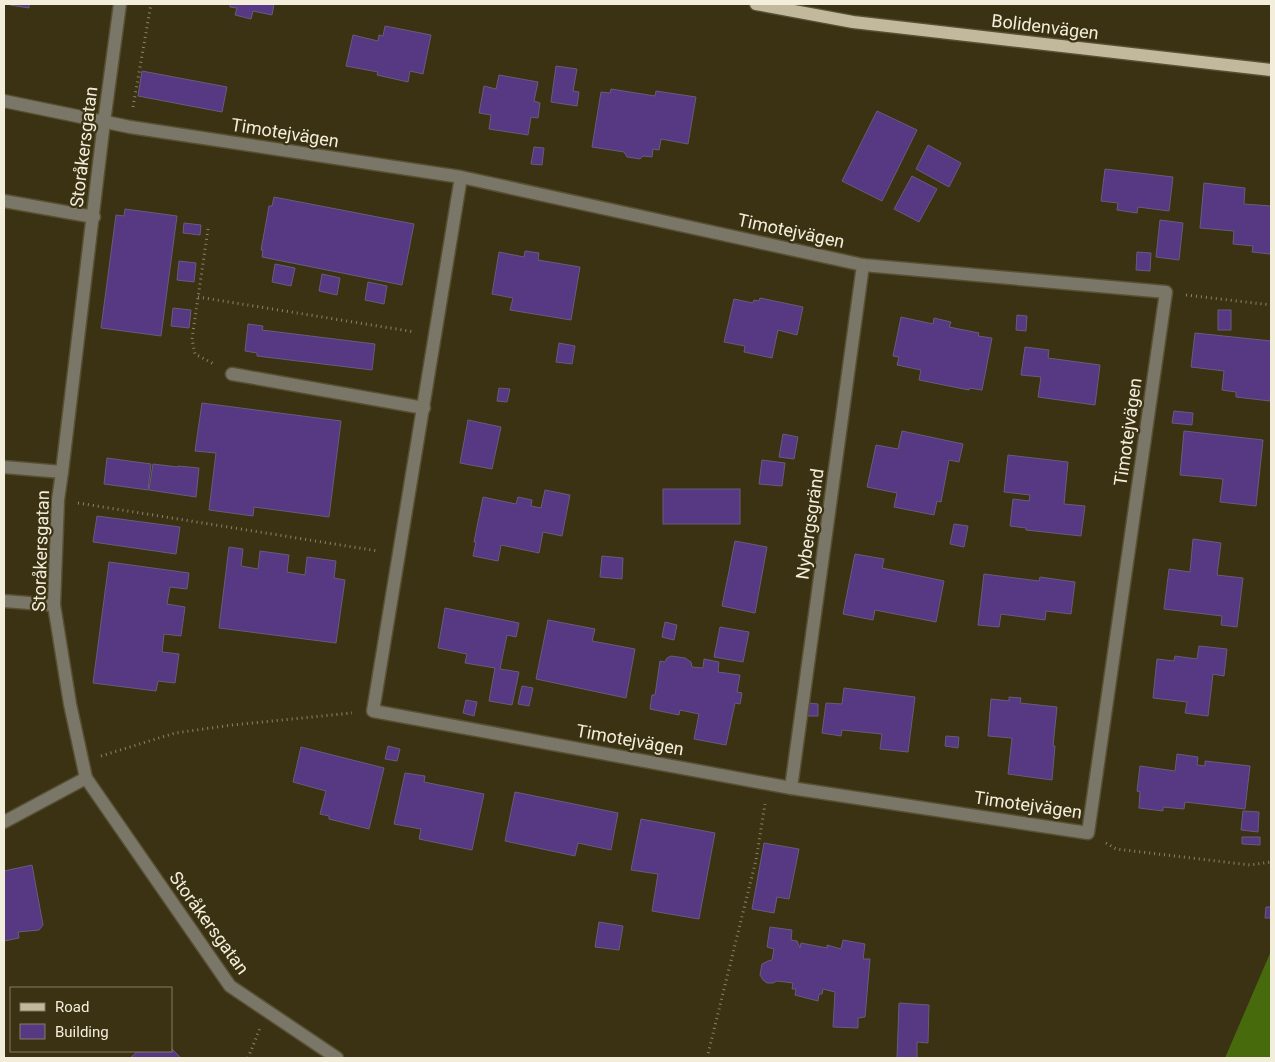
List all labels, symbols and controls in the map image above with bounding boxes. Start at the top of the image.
street label: Bolidenvägen [990,10,1100,43]
street label: Storåkersgatan [66,85,101,209]
street label: Timotejvägen [230,114,340,151]
street label: Timotejvägen [736,209,847,252]
street label: Timotejvägen [1110,377,1145,487]
street label: Nybergsgränd [791,467,828,581]
street label: Storåkersgatan [28,490,53,612]
street label: Timotejvägen [575,720,686,759]
street label: Timotejvägen [973,787,1083,822]
street label: Storåkersgatan [165,867,254,978]
legend [10,987,172,1052]
text: Road [55,998,89,1016]
text: Building [55,1023,109,1041]

